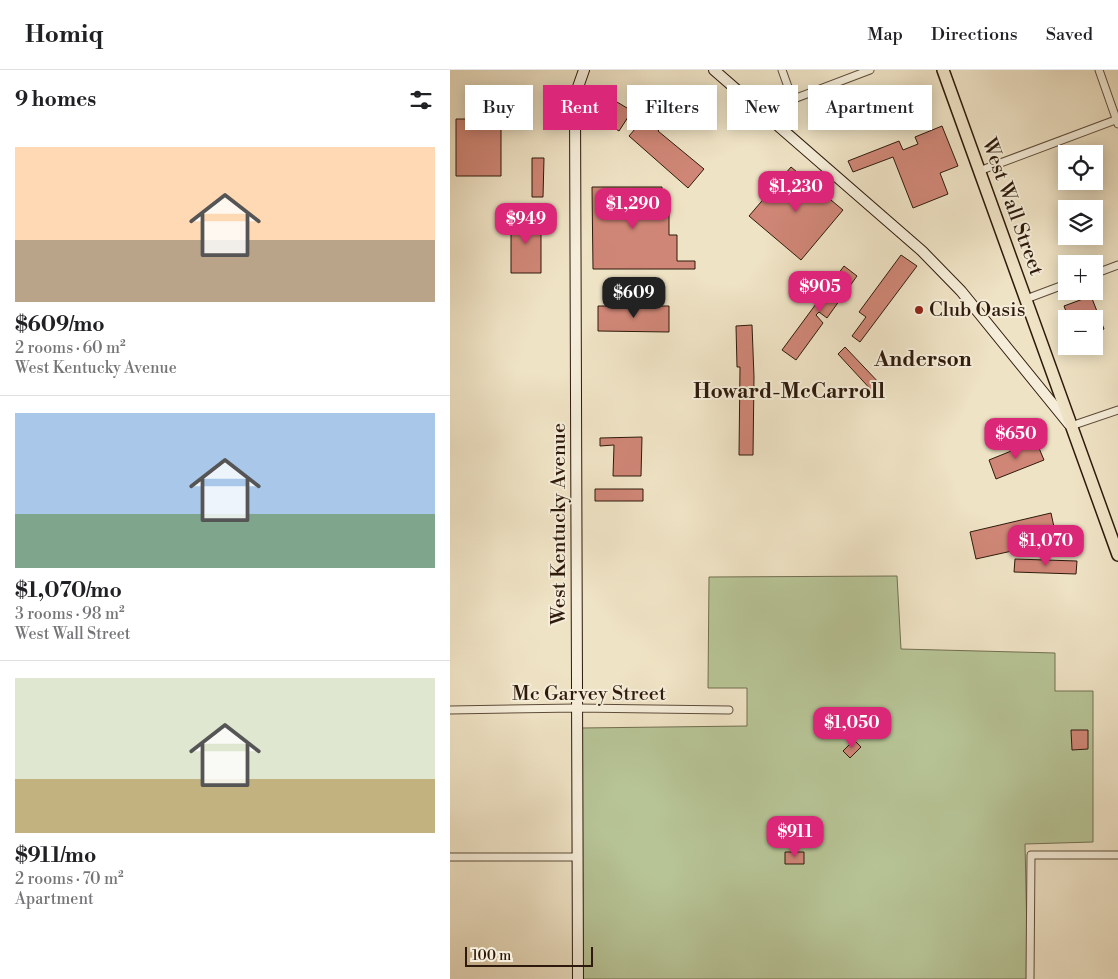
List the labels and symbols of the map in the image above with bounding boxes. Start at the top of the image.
street label: West Wall Street [975,134,1048,279]
pin: $1,230 [755,170,837,213]
pin: $1,290 [592,188,674,230]
pin: $949 [496,202,556,245]
pin: $905 [790,270,850,313]
pin: $609 [604,276,664,319]
place label: Club Oasis [929,298,1025,323]
marker: Club Oasis [913,304,925,316]
district label: Anderson [873,347,972,373]
district label: Howard-McCarroll [693,379,885,405]
pin: $650 [986,418,1046,460]
street label: West Kentucky Avenue [547,423,572,626]
pin: $1,070 [1005,524,1087,567]
street label: Mc Garvey Street [512,682,666,707]
pin: $1,050 [811,706,893,749]
pin: $911 [765,816,825,858]
scale bar [465,944,592,967]

